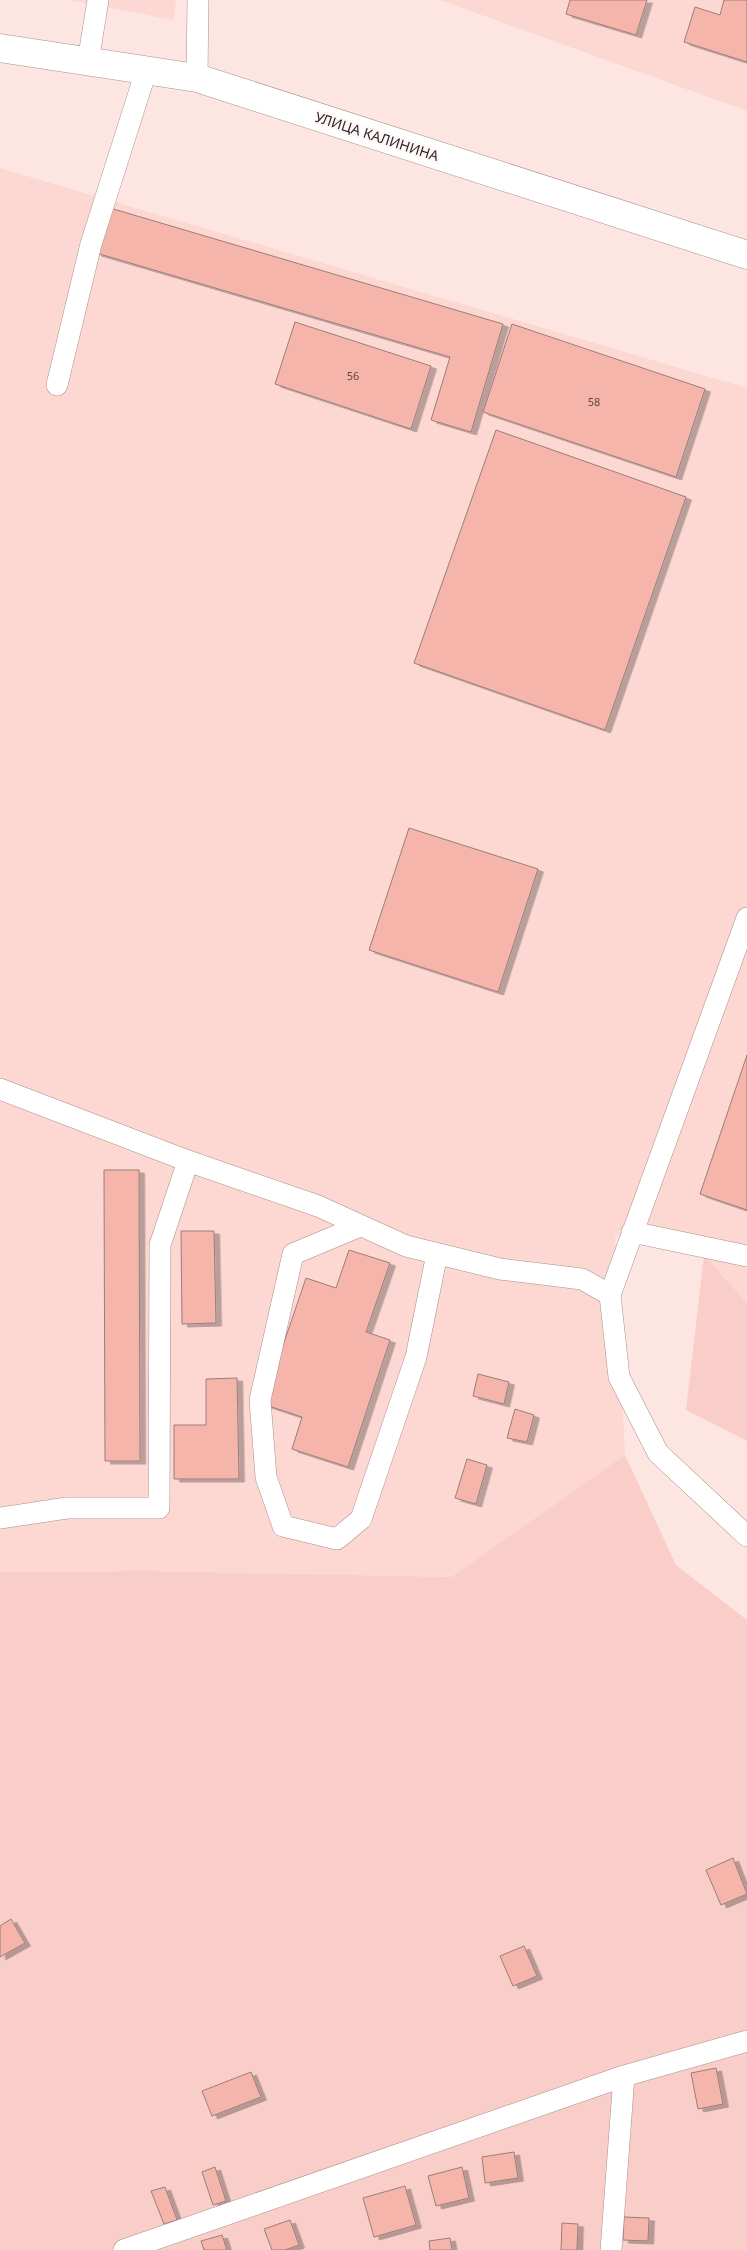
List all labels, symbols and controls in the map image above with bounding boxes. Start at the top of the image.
street label: УЛИЦА КАЛИНИНА [313,107,441,165]
house number: 56 [347,368,359,383]
house number: 58 [588,394,600,409]

